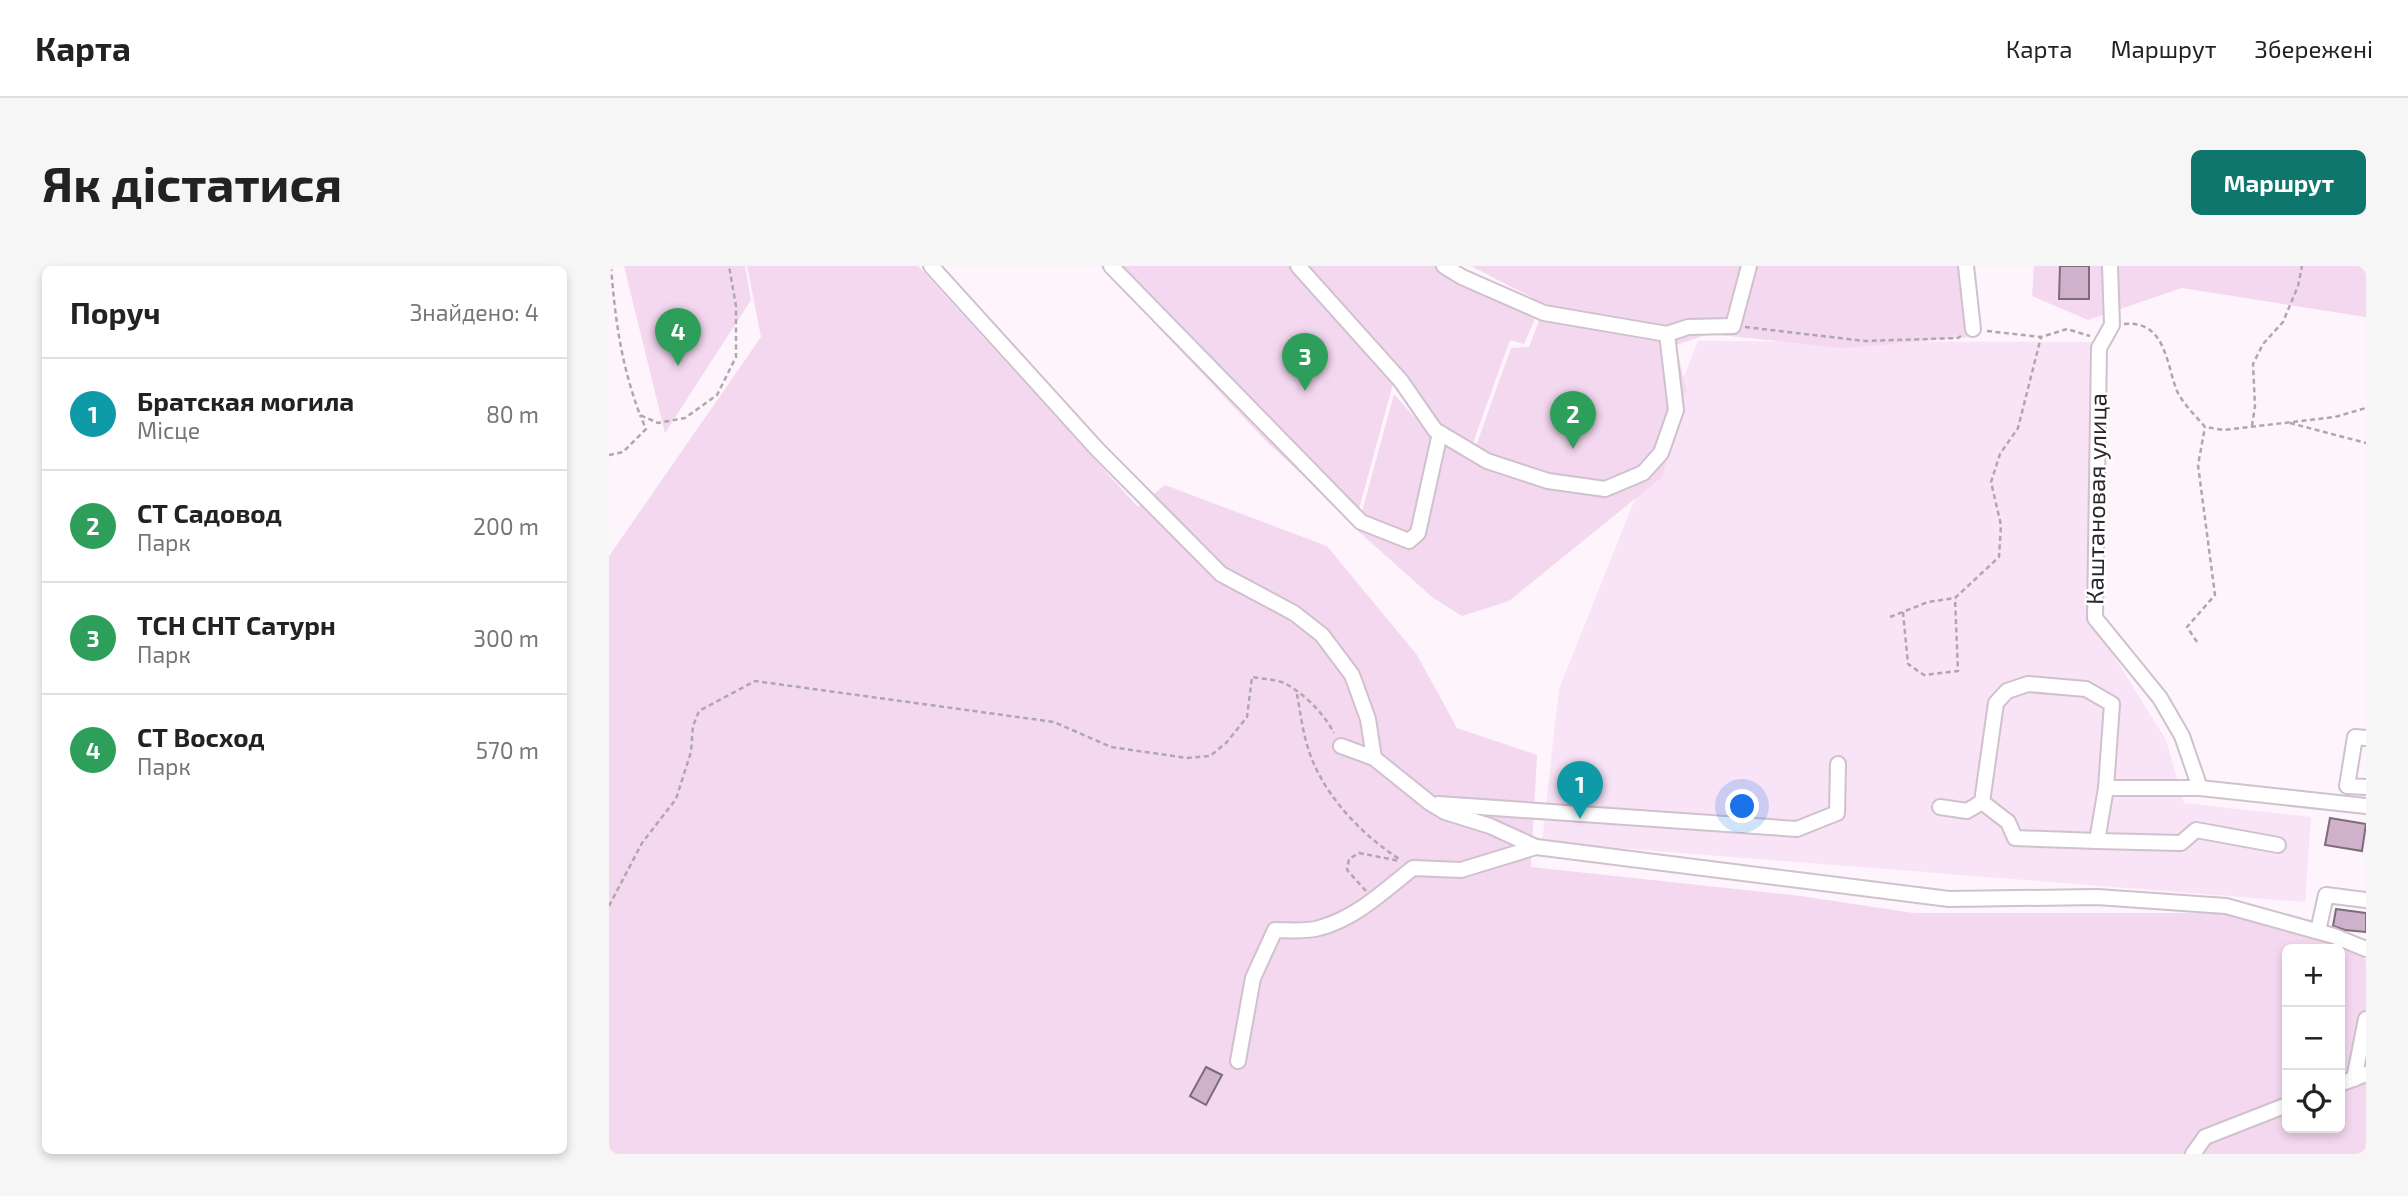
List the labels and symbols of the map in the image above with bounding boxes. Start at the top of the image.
pin: 4 [655,308,701,366]
pin: 3 [1282,333,1328,391]
pin: 2 [1550,391,1596,449]
street label: Каштановая улица [2079,393,2113,605]
pin: 1 [1557,761,1603,819]
your location [1725,789,1759,823]

